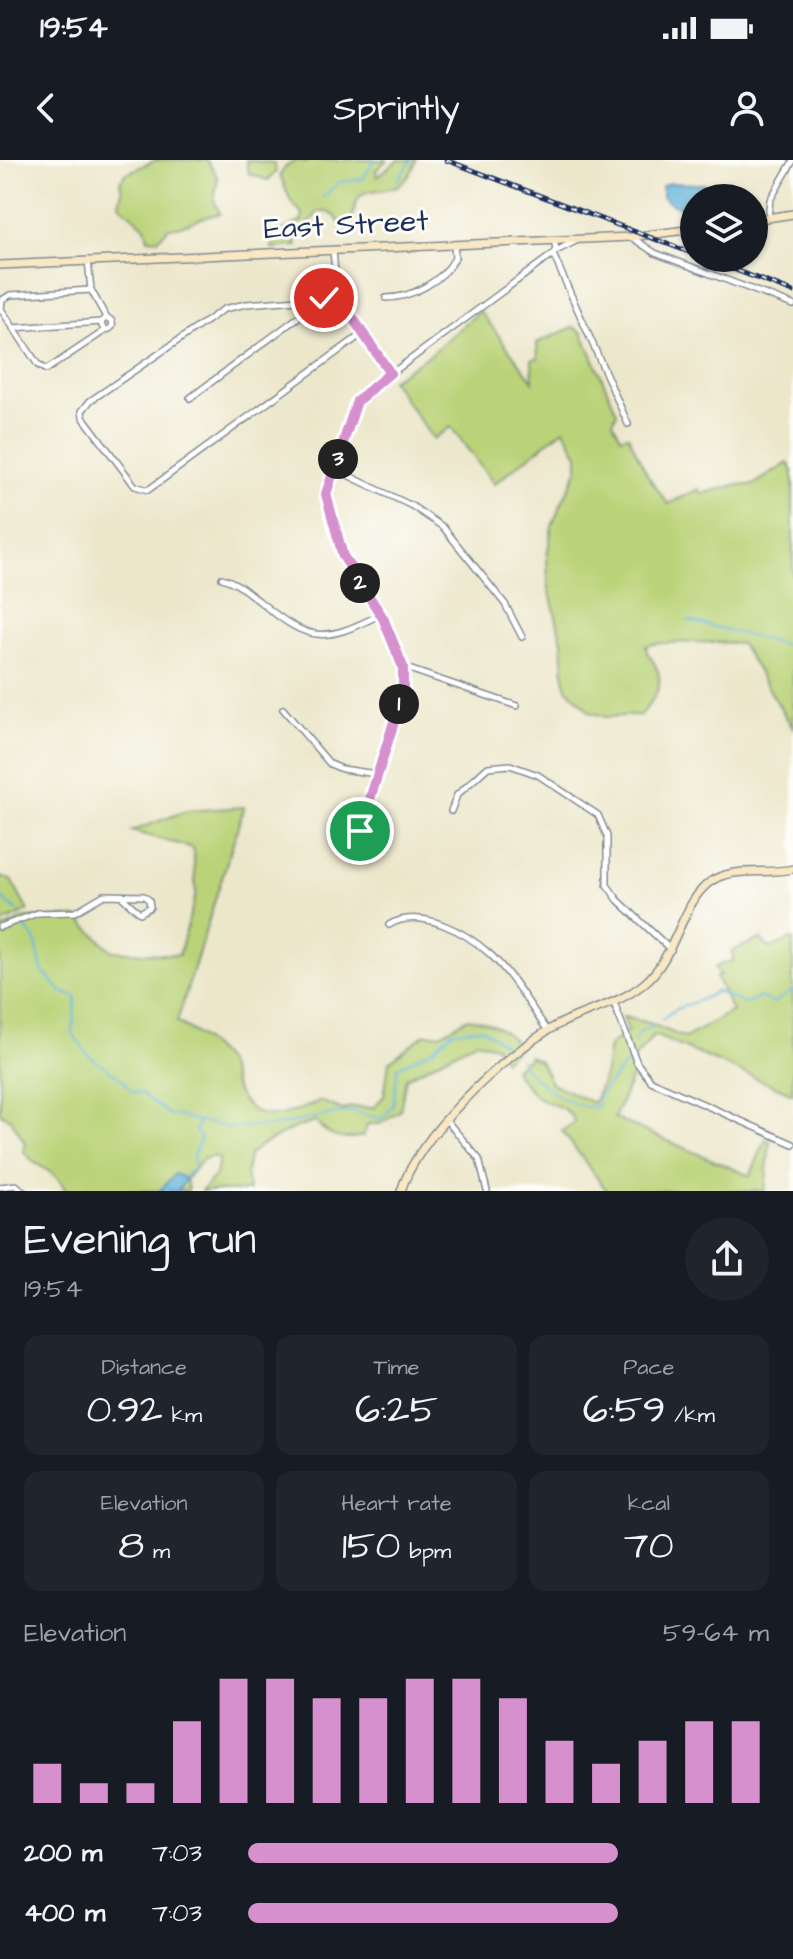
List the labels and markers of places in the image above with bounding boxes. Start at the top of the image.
pin [290,264,358,332]
pin: 3 [318,439,358,479]
pin: 2 [340,563,380,603]
pin: 1 [379,684,419,724]
pin [326,797,394,865]

